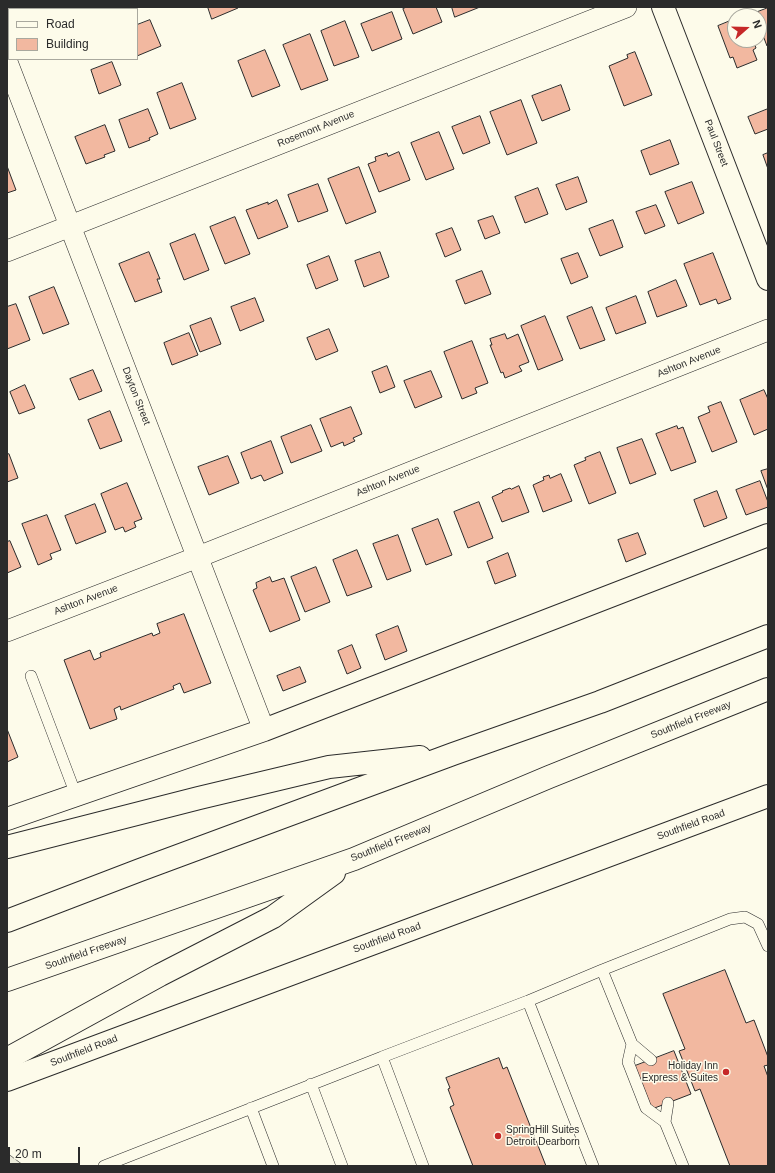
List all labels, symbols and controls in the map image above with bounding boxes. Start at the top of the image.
legend [8,8,138,60]
north arrow [727,8,767,48]
text: Road [46,17,75,31]
text: N [750,18,764,30]
text: Building [46,37,89,51]
street label: Rosemont Avenue [276,108,356,150]
street label: Paul Street [702,118,730,168]
street label: Ashton Avenue [655,344,723,380]
street label: Dayton Street [119,365,153,427]
street label: Ashton Avenue [354,463,422,499]
street label: Ashton Avenue [52,582,120,618]
street label: Southfield Freeway [649,698,733,742]
street label: Southfield Road [656,807,726,843]
street label: Southfield Freeway [349,821,433,865]
street label: Southfield Road [352,920,422,956]
street label: Southfield Freeway [44,933,128,973]
street label: Southfield Road [49,1033,119,1069]
place label: Holiday Inn Express & Suites [642,1060,718,1084]
marker: Holiday Inn Express & Suites [721,1067,731,1077]
place label: SpringHill Suites Detroit Dearborn [506,1124,580,1148]
marker: SpringHill Suites Detroit Dearborn [493,1131,503,1141]
scale bar [10,1139,82,1165]
text: 20 m [15,1147,42,1161]

